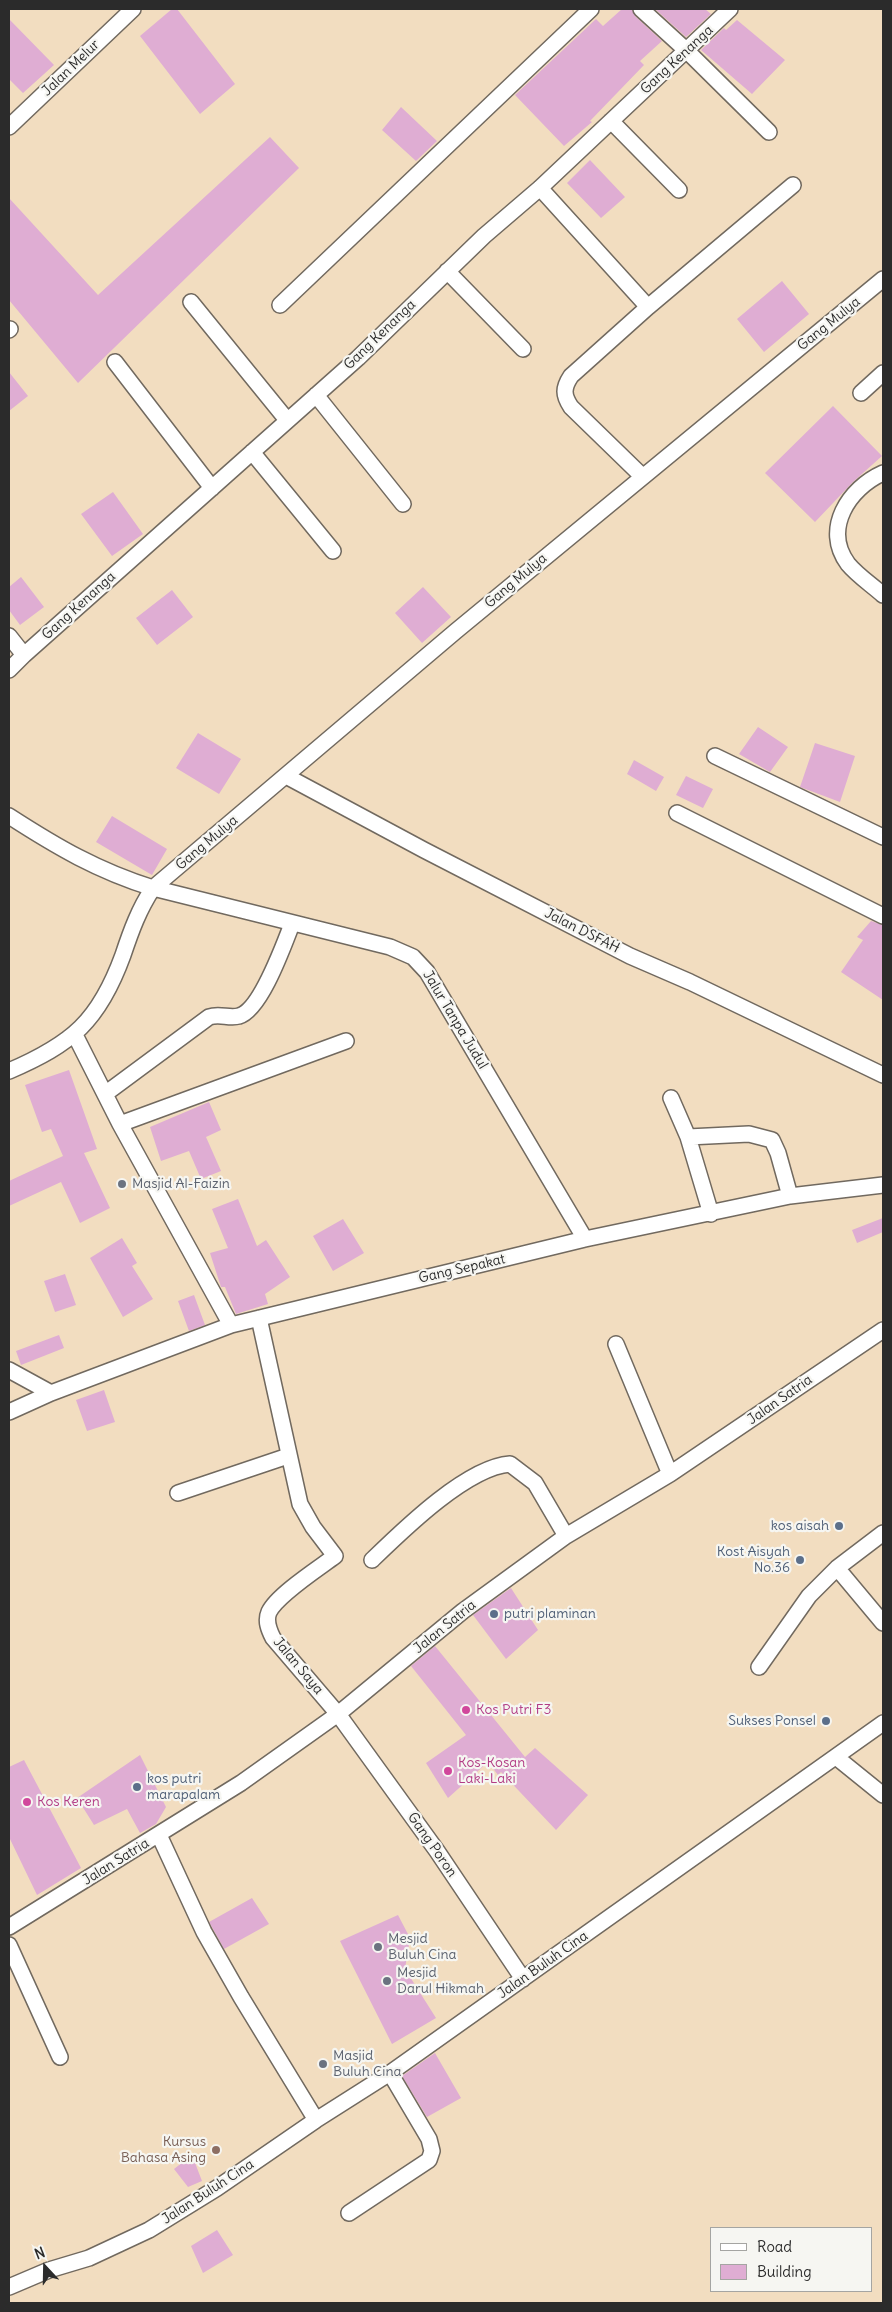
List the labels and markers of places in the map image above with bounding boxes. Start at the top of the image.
place label: Masjid Al-Faizin [132,1176,230,1192]
marker: Masjid Al-Faizin [116,1178,128,1190]
place label: kos aisah [771,1518,829,1534]
marker: kos aisah [833,1520,845,1532]
place label: Kost Aisyah No.36 [717,1544,790,1576]
marker: Kost Aisyah No.36 [794,1554,806,1566]
place label: putri plaminan [504,1606,596,1622]
marker: putri plaminan [488,1608,500,1620]
place label: Kos Putri F3 [476,1702,551,1718]
marker: Kos Putri F3 [460,1704,472,1716]
place label: Sukses Ponsel [728,1713,816,1729]
marker: Sukses Ponsel [820,1715,832,1727]
place label: Kos-Kosan Laki-Laki [458,1755,525,1788]
marker: Kos-Kosan Laki-Laki [442,1765,454,1777]
place label: kos putri marapalam [147,1771,220,1804]
marker: kos putri marapalam [131,1781,143,1793]
place label: Kos Keren [37,1794,100,1810]
marker: Kos Keren [21,1796,33,1808]
place label: Mesjid Buluh Cina [388,1931,457,1964]
marker: Mesjid Buluh Cina [372,1941,384,1953]
place label: Mesjid Darul Hikmah [397,1965,484,1998]
marker: Mesjid Darul Hikmah [381,1975,393,1987]
place label: Masjid Buluh Cina [333,2048,402,2080]
marker: Masjid Buluh Cina [317,2058,329,2070]
place label: Kursus Bahasa Asing [121,2134,206,2166]
marker: Kursus Bahasa Asing [210,2144,222,2156]

